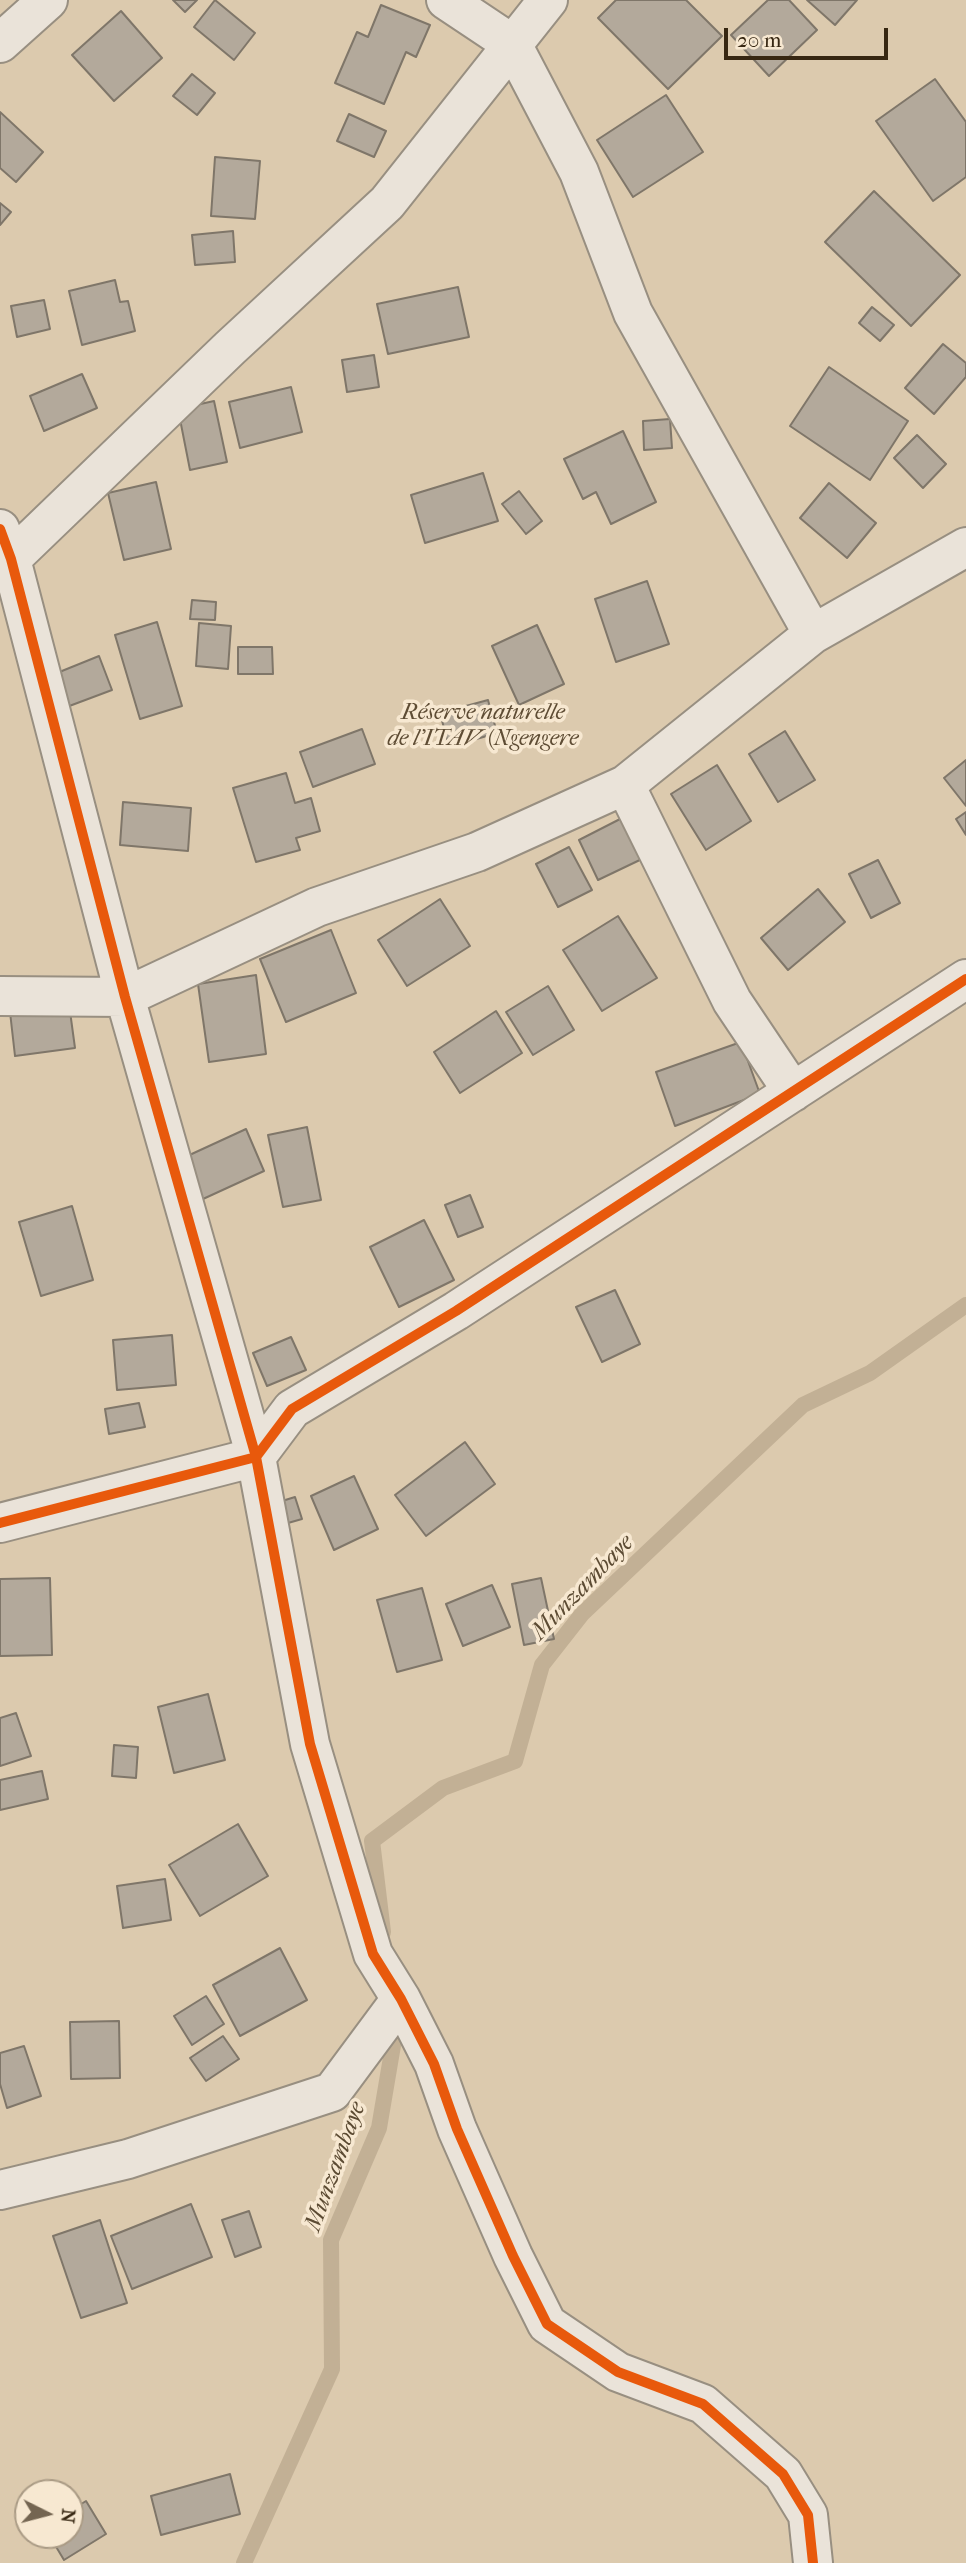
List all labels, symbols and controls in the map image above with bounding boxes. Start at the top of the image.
scale bar [728,14,892,58]
text: 20 m [737,28,781,52]
park label: Réserve naturelle de l'ITAV (Ngengere [387,699,579,753]
water label: Munzambaye [526,1529,640,1647]
water label: Munzambaye [299,2098,373,2236]
north arrow [14,2479,84,2549]
text: N [56,2508,80,2524]

